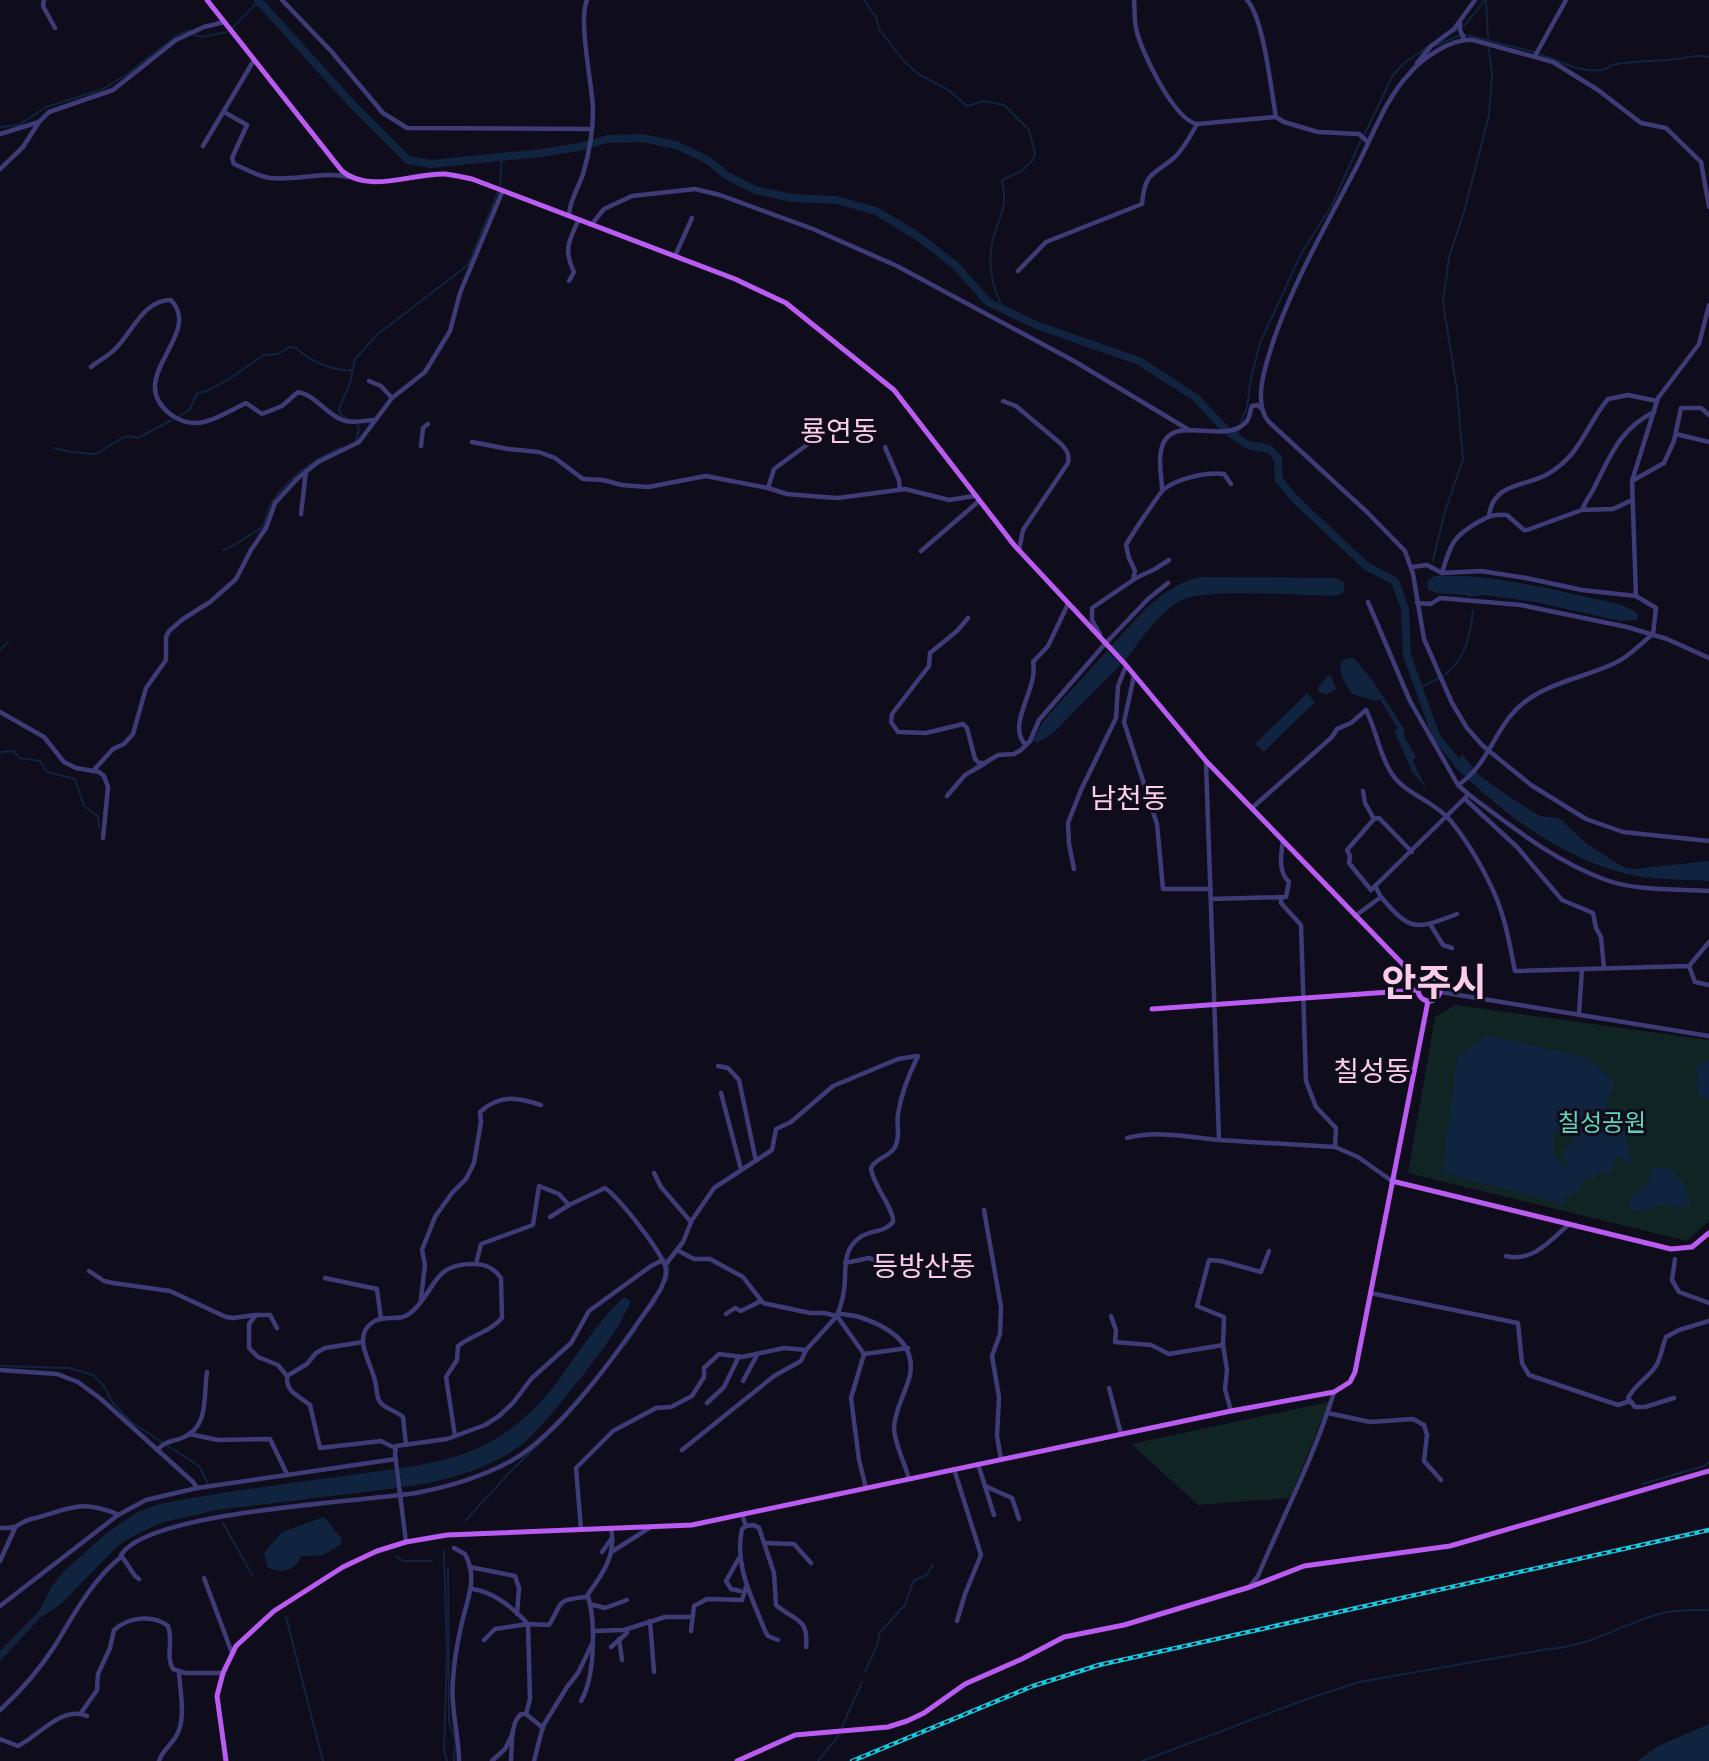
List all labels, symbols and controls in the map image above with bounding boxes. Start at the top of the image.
district label: 룡연동 [800,415,878,446]
district label: 남천동 [1090,782,1168,813]
district label: 안주시 [1382,961,1486,1003]
district label: 칠성동 [1333,1055,1411,1086]
park label: 칠성공원 [1558,1109,1646,1136]
district label: 등방산동 [872,1250,976,1281]

